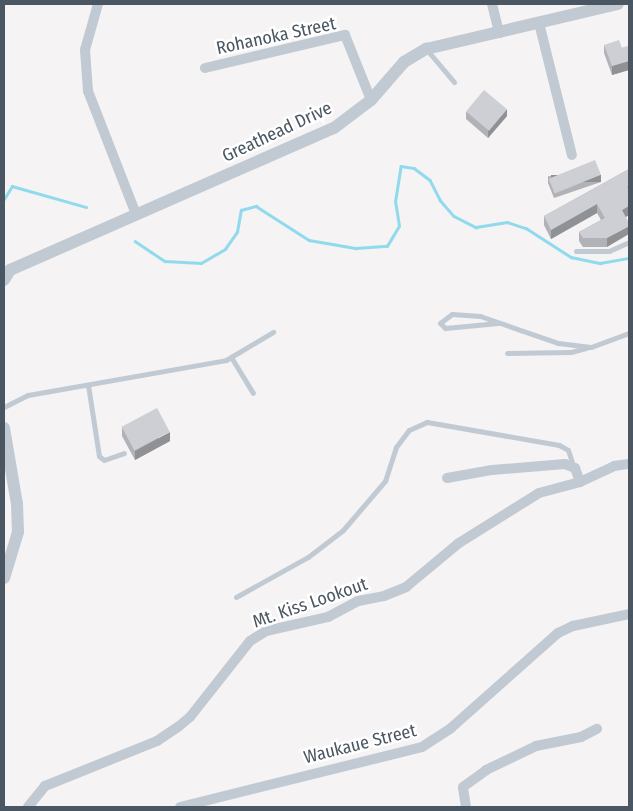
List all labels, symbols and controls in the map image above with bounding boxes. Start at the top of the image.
street label: Rohanoka Street [214,13,338,59]
street label: Greathead Drive [219,97,335,167]
street label: Mt. Kiss Lookout [250,573,370,633]
street label: Waukaue Street [302,720,418,768]

